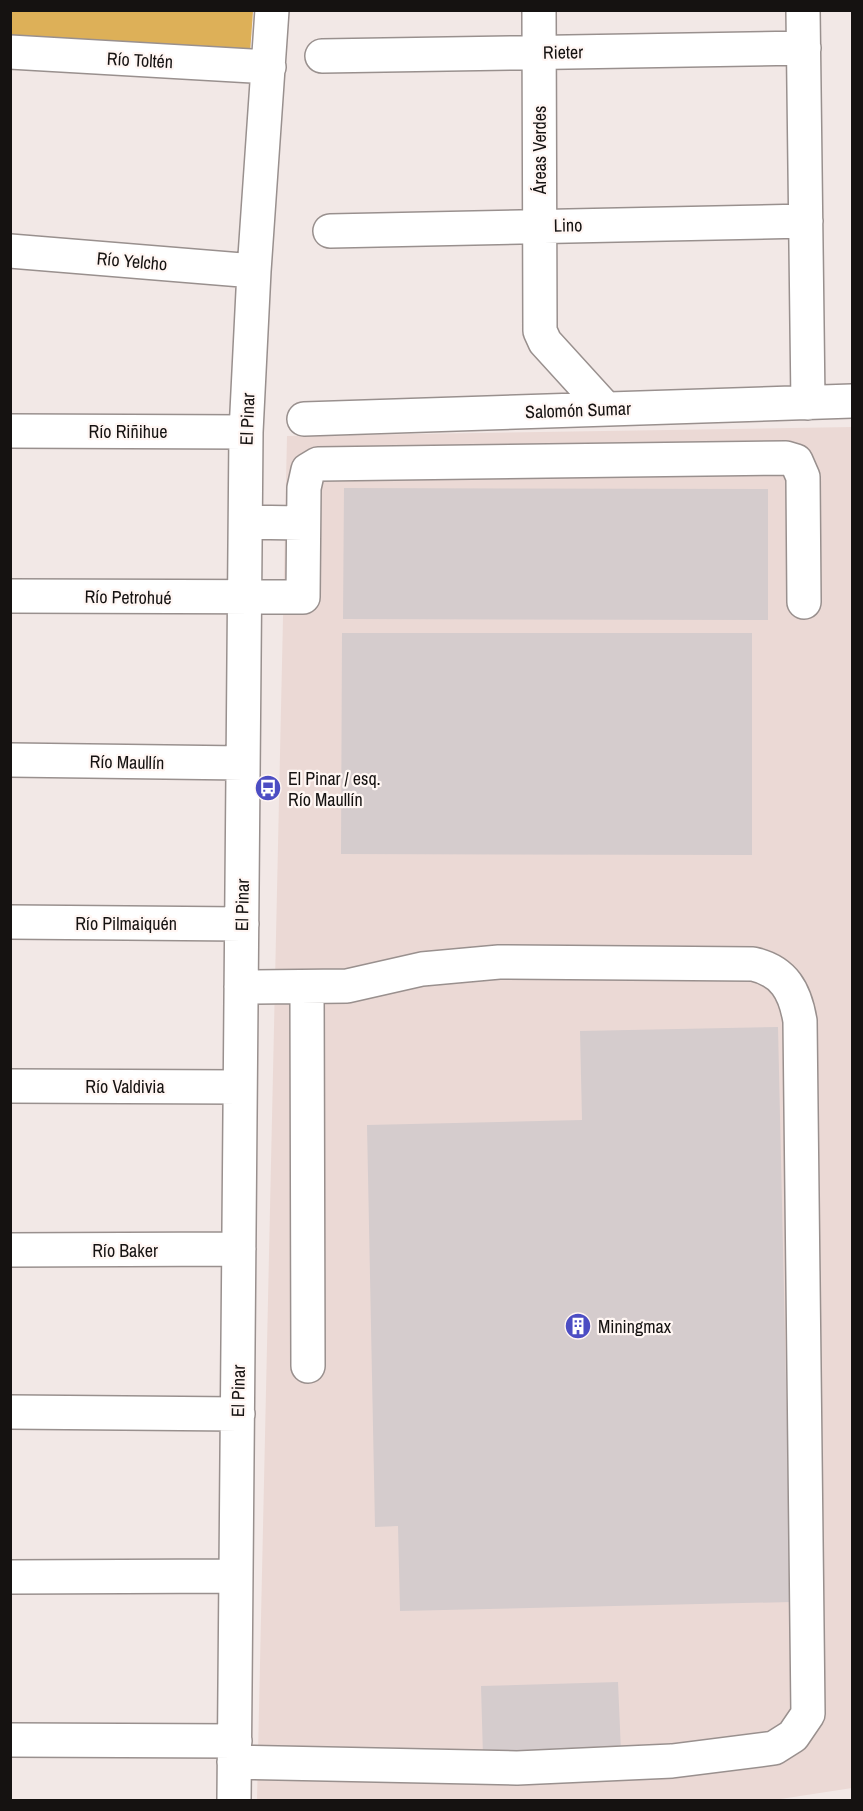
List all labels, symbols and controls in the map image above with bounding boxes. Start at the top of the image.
street label: Rieter [543,39,583,65]
street label: Río Toltén [106,46,174,74]
street label: Áreas Verdes [527,106,552,195]
street label: Lino [553,212,583,238]
street label: Río Yelcho [96,245,168,277]
street label: El Pinar [234,392,260,446]
street label: Salomón Sumar [525,396,631,424]
street label: Río Riñihue [89,419,167,444]
street label: Río Petrohué [84,584,172,610]
street label: Río Maullín [89,749,165,775]
place label: El Pinar / esq. Río Maullín [288,766,381,812]
bus stop icon: El Pinar / esq. Río Maullín [253,773,283,803]
street label: El Pinar [229,878,255,931]
street label: Río Pilmaiquén [75,911,177,936]
street label: Río Valdivia [85,1074,165,1099]
street label: Río Baker [92,1238,158,1263]
building icon: Miningmax [563,1311,593,1341]
place label: Miningmax [598,1314,672,1339]
street label: El Pinar [225,1364,251,1417]

